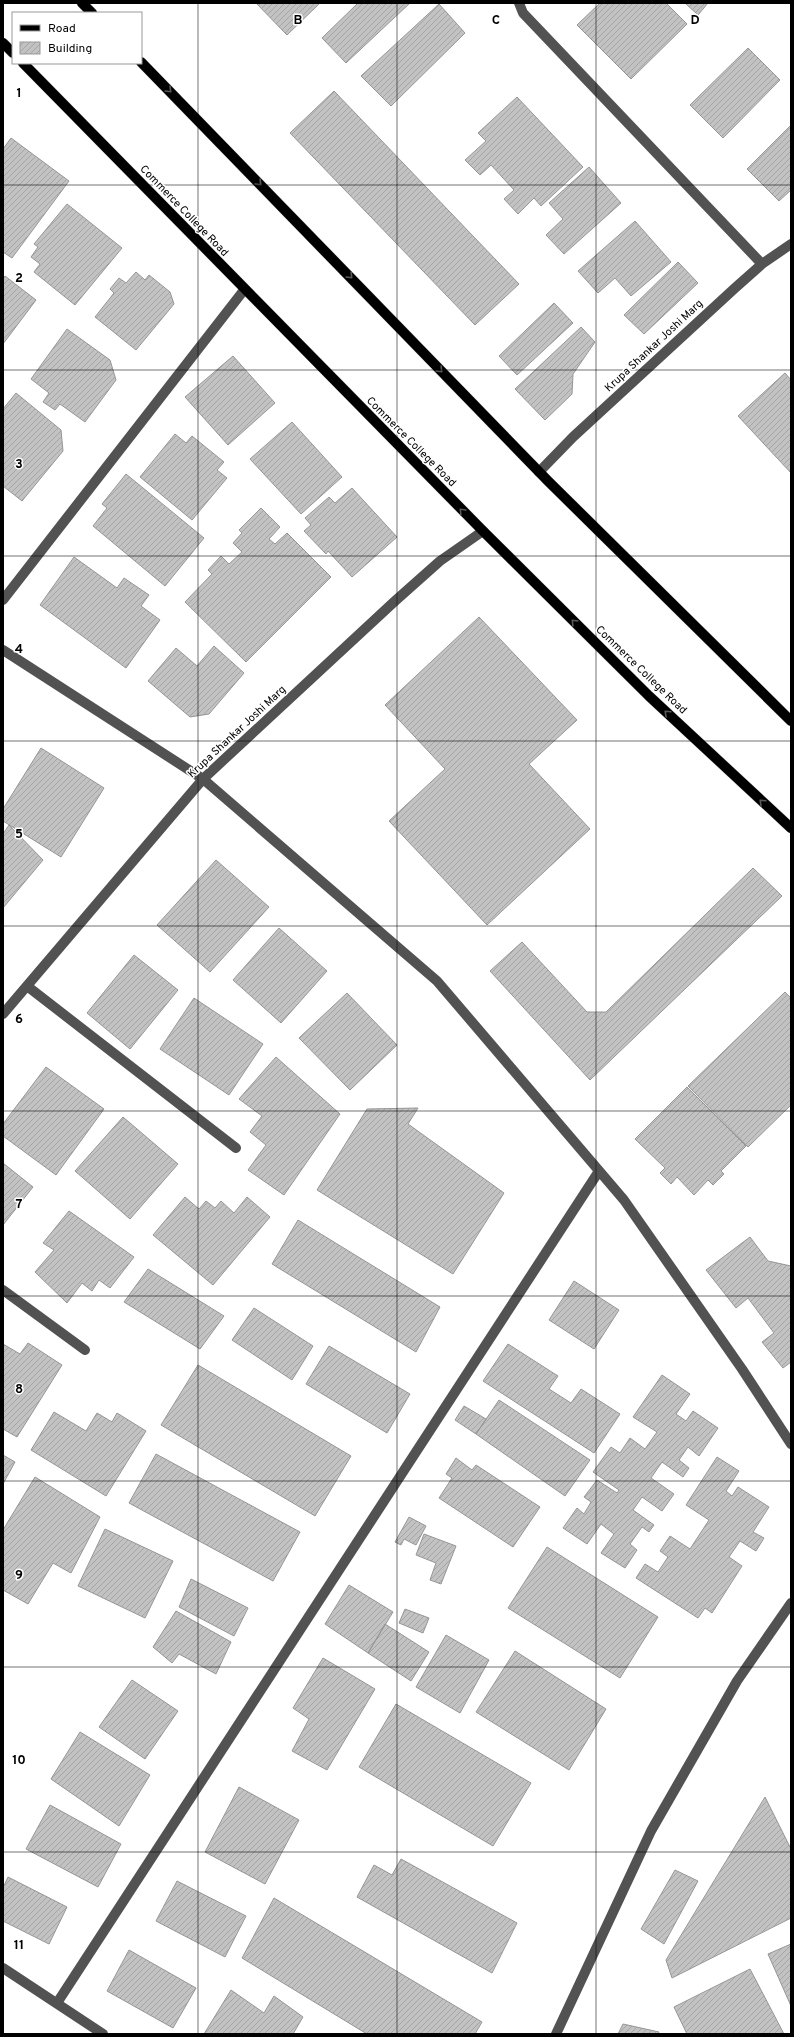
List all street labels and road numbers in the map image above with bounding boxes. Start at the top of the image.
street label: Commerce College Road [137,162,231,260]
street label: Krupa Shankar Joshi Marg [602,297,706,395]
street label: Commerce College Road [363,394,459,490]
street label: Commerce College Road [592,623,690,717]
street label: Krupa Shankar Joshi Marg [185,683,289,781]

